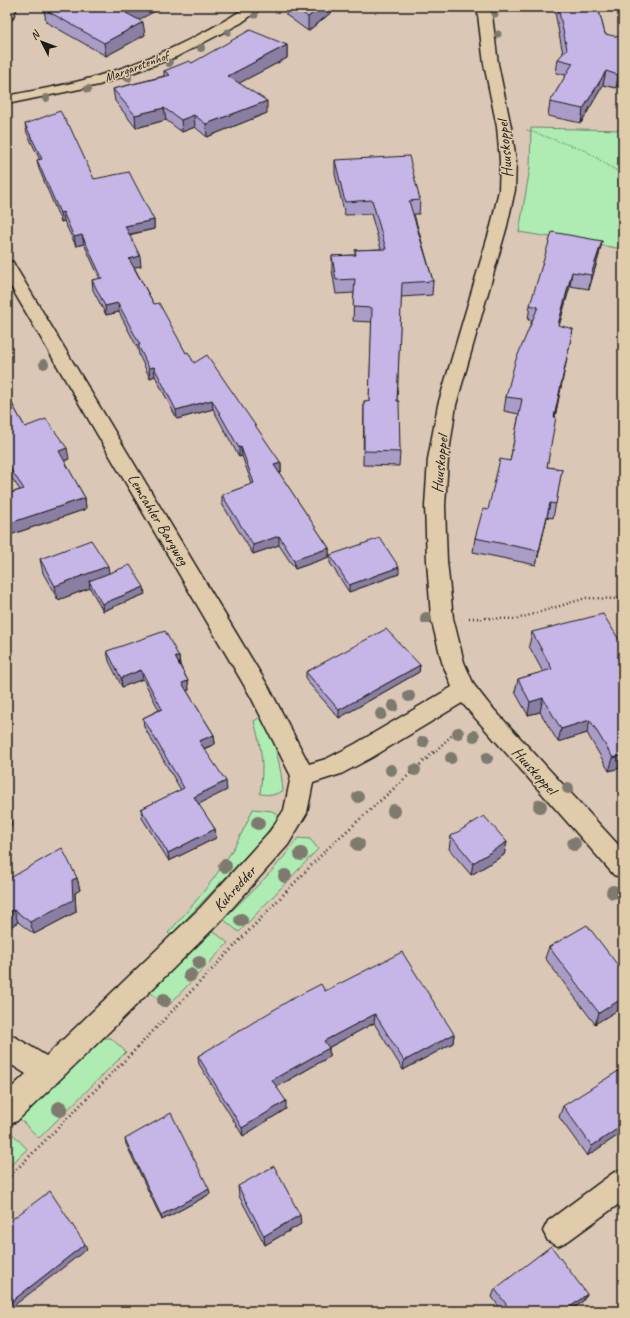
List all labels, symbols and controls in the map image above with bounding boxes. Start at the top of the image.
north arrow [22,22,62,62]
text: N [27,26,44,43]
street label: Margaretenhof [102,47,174,86]
street label: Huuskoppel [492,116,517,179]
street label: Huuskoppel [427,431,453,494]
street label: Lemsahler Bargweg [123,470,194,570]
street label: Huuskoppel [507,743,563,801]
street label: Kuhredder [209,861,261,916]

